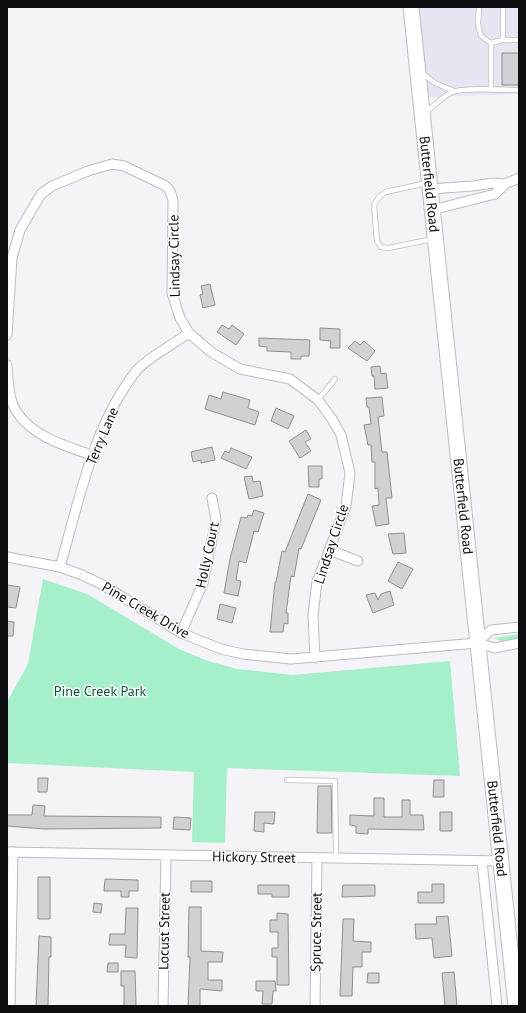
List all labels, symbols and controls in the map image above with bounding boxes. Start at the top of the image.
street label: Butterfield Road [416,135,444,233]
street label: Lindsay Circle [164,214,184,298]
street label: Terry Lane [82,404,122,468]
street label: Butterfield Road [449,457,477,555]
street label: Lindsay Circle [310,502,352,586]
street label: Holly Court [191,520,223,590]
street label: Pine Creek Drive [99,578,193,642]
park label: Pine Creek Park [54,682,147,700]
street label: Butterfield Road [483,779,511,878]
street label: Hickory Street [212,847,296,867]
street label: Locust Street [154,892,174,970]
street label: Spruce Street [306,892,326,972]

